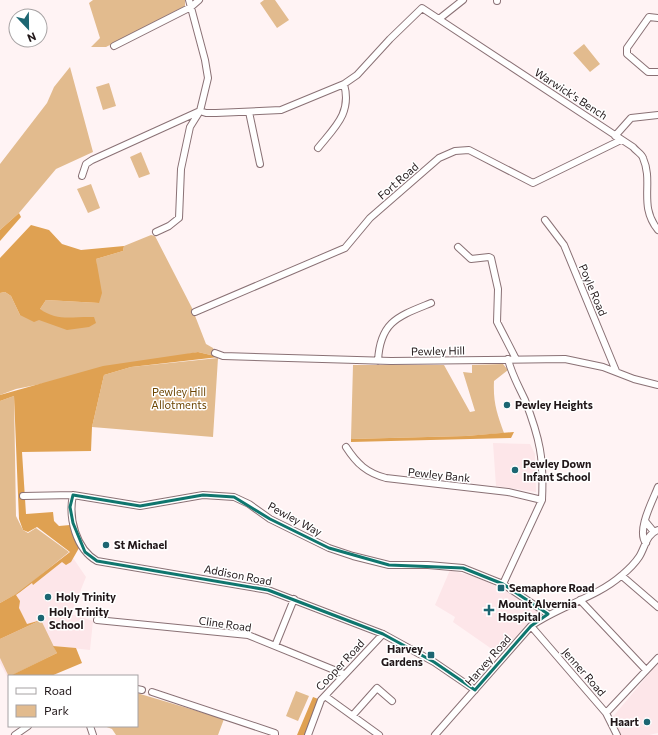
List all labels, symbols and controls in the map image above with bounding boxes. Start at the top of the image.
north arrow [8,8,48,48]
text: N [26,30,38,45]
street label: Warwick's Bench [532,65,610,122]
street label: Fort Road [375,160,421,202]
street label: Poyle Road [577,262,610,318]
street label: Pewley Hill [411,344,465,357]
park label: Pewley Hill Allotments [151,385,207,411]
place label: Pewley Heights [515,398,593,411]
marker: Pewley Heights [502,400,512,410]
place label: Pewley Down Infant School [523,457,591,483]
street label: Pewley Bank [407,465,471,484]
marker: Pewley Down Infant School [510,465,520,475]
street label: Pewley Way [266,499,325,538]
place label: St Michael [114,538,167,551]
marker: St Michael [101,540,111,550]
street label: Addison Road [203,562,273,587]
place label: Semaphore Road [509,581,595,594]
marker: Semaphore Road [496,583,506,593]
place label: Holy Trinity [56,590,116,603]
marker: Holy Trinity [43,592,53,602]
place label: Mount Alvernia Hospital [498,597,577,623]
marker: Mount Alvernia Hospital [483,604,495,616]
place label: Holy Trinity School [49,605,109,631]
marker: Holy Trinity School [36,613,46,623]
street label: Cline Road [198,613,252,634]
street label: Harvey Road [462,632,513,688]
street label: Cooper Road [313,636,367,693]
place label: Harvey Gardens [381,642,423,668]
street label: Jenner Road [559,645,609,699]
marker: Harvey Gardens [426,650,436,660]
legend [8,675,138,727]
text: Road [44,683,72,697]
text: Park [44,703,70,717]
place label: Haart [610,715,639,728]
marker: Haart [642,717,652,727]

